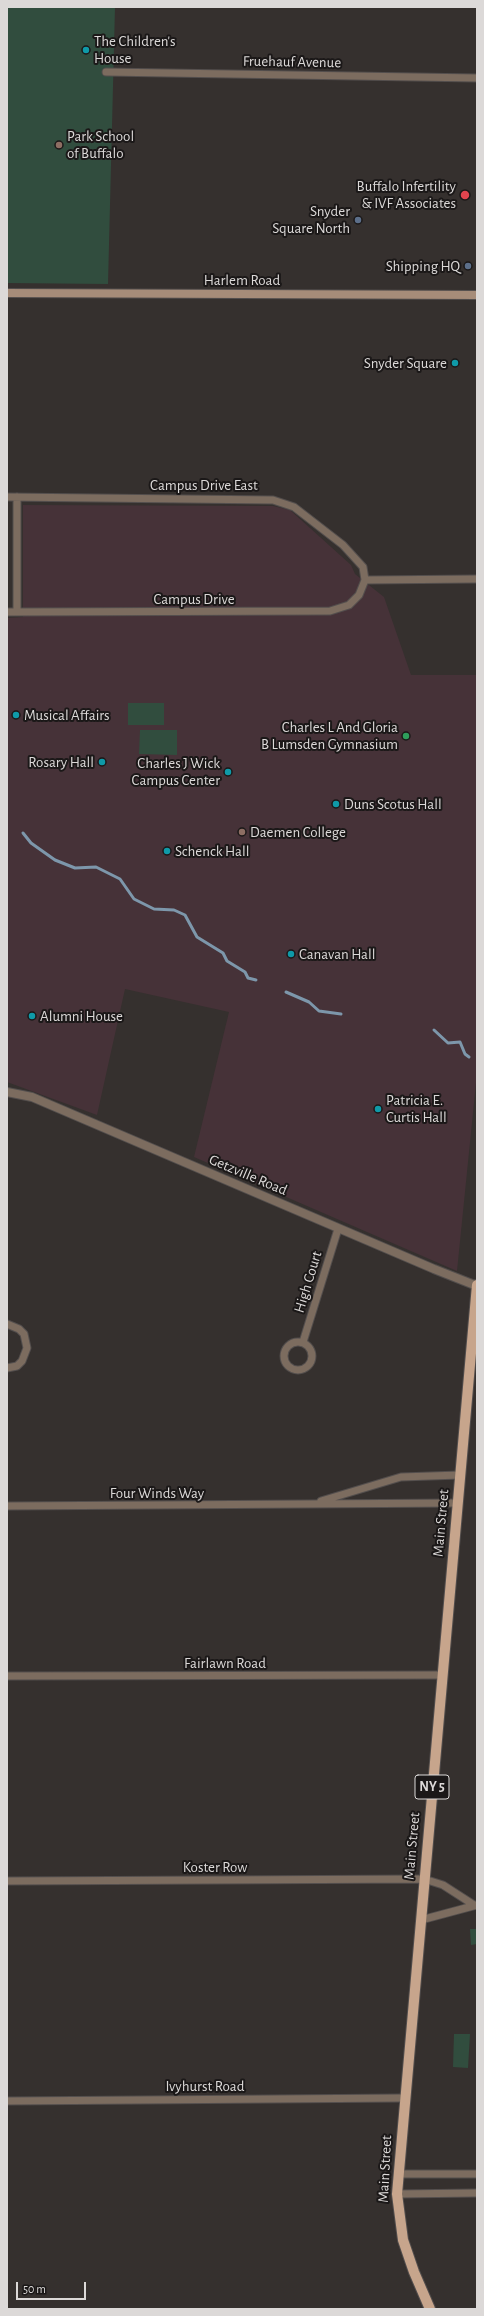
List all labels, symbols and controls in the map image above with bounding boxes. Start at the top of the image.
place label: The Children's House [94,32,176,67]
marker: The Children's House [81,45,91,55]
street label: Fruehauf Avenue [243,52,341,72]
place label: Park School of Buffalo [67,127,134,162]
marker: Park School of Buffalo [54,140,64,150]
place label: Buffalo Infertility & IVF Associates [357,177,456,212]
marker: Buffalo Infertility & IVF Associates [459,189,471,201]
place label: Snyder Square North [272,202,350,237]
marker: Snyder Square North [353,215,363,225]
place label: Shipping HQ [386,257,460,275]
marker: Shipping HQ [463,261,473,271]
street label: Harlem Road [204,271,280,289]
place label: Snyder Square [364,354,447,372]
marker: Snyder Square [450,358,460,368]
street label: Campus Drive East [150,476,258,494]
street label: Campus Drive [153,590,235,608]
place label: Musical Affairs [24,706,110,724]
marker: Musical Affairs [11,710,21,720]
place label: Charles L And Gloria B Lumsden Gymnasium [261,718,398,753]
marker: Charles L And Gloria B Lumsden Gymnasium [401,731,411,741]
place label: Rosary Hall [28,753,94,771]
place label: Charles J Wick Campus Center [132,754,220,789]
marker: Rosary Hall [97,757,107,767]
marker: Charles J Wick Campus Center [223,767,233,777]
place label: Duns Scotus Hall [344,795,442,813]
marker: Duns Scotus Hall [331,799,341,809]
place label: Daemen College [250,823,346,841]
marker: Daemen College [237,827,247,837]
place label: Schenck Hall [175,842,249,860]
marker: Schenck Hall [162,846,172,856]
place label: Canavan Hall [299,945,375,963]
marker: Canavan Hall [286,949,296,959]
place label: Alumni House [40,1007,123,1025]
marker: Alumni House [27,1011,37,1021]
place label: Patricia E. Curtis Hall [386,1091,447,1126]
marker: Patricia E. Curtis Hall [373,1104,383,1114]
street label: Getzville Road [206,1150,290,1200]
street label: High Court [290,1249,326,1315]
street label: Four Winds Way [110,1484,204,1502]
street label: Main Street [429,1488,453,1558]
street label: Fairlawn Road [184,1654,266,1672]
road number: NY 5 [415,1775,449,1799]
street label: Main Street [400,1811,424,1881]
street label: Koster Row [183,1858,247,1876]
street label: Ivyhurst Road [165,2077,245,2095]
street label: Main Street [374,2135,396,2203]
scale bar [18,2274,88,2300]
text: 50 m [23,2283,46,2295]

